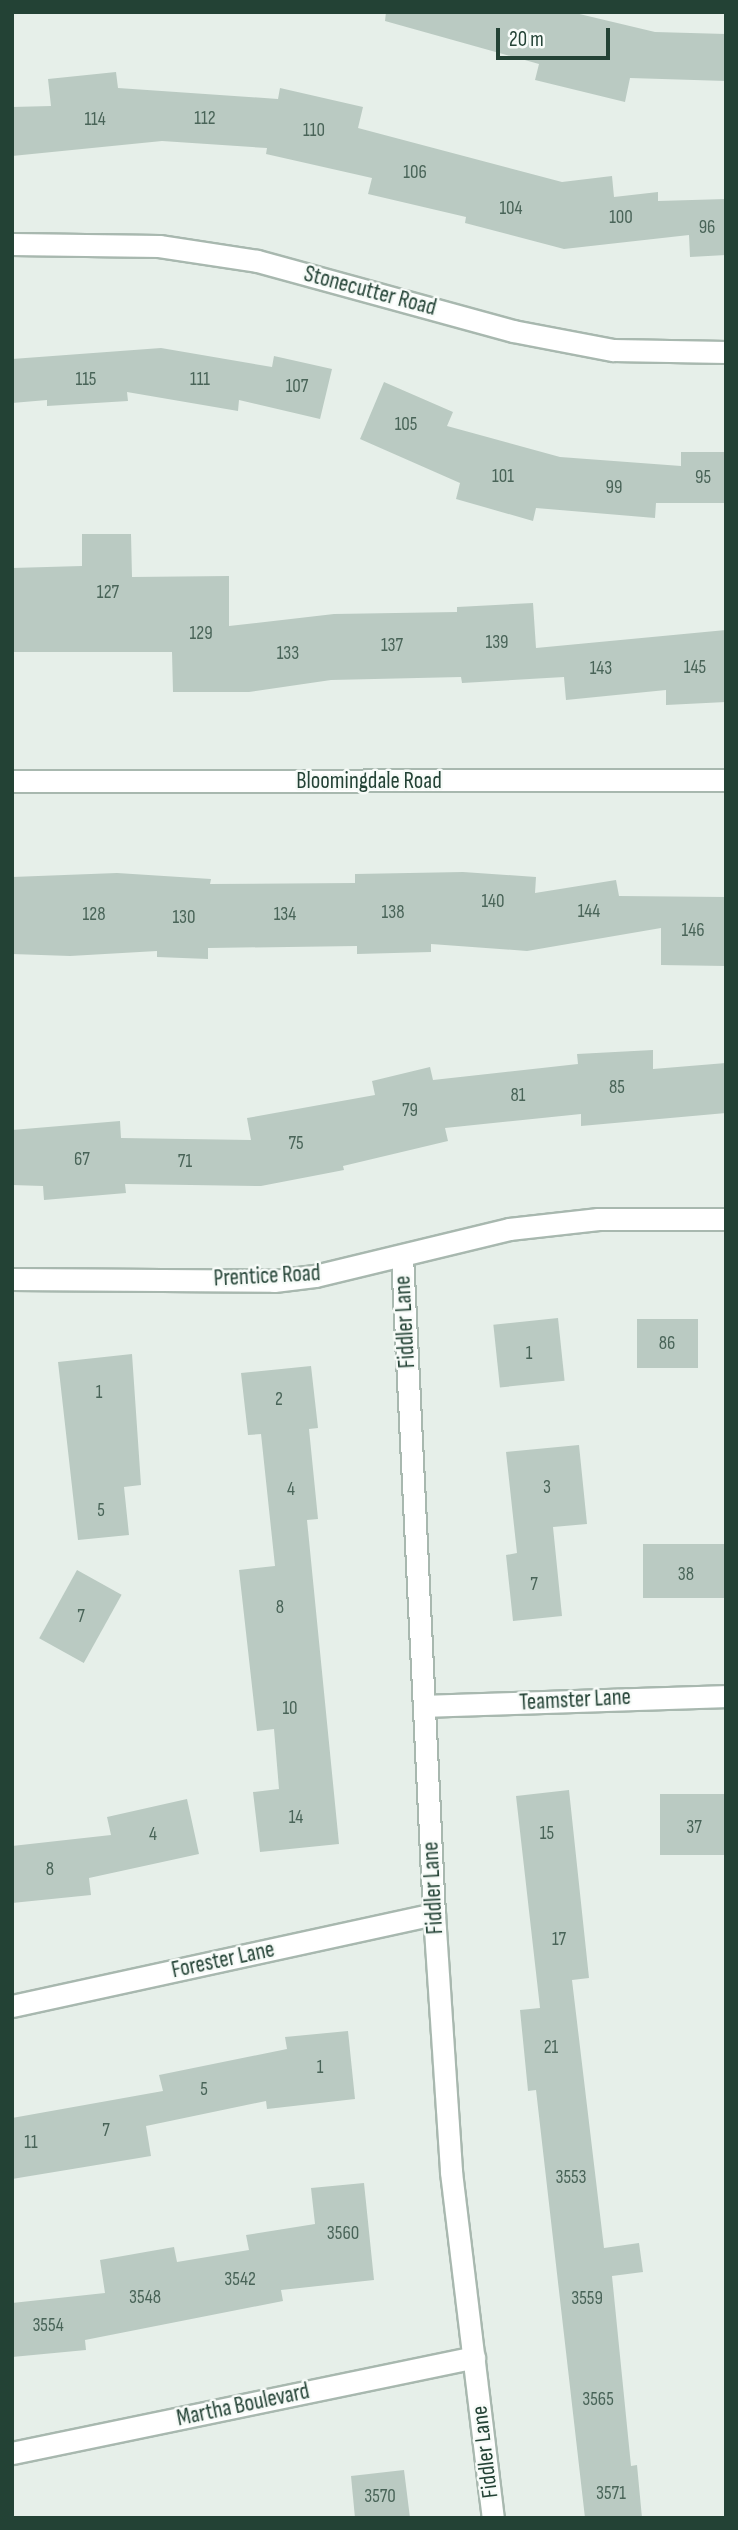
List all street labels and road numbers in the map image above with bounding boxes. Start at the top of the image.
street label: Stonecutter Road [301,260,439,322]
street label: Bloomingdale Road [296,767,442,795]
street label: Prentice Road [213,1259,321,1293]
street label: Fiddler Lane [389,1275,421,1369]
street label: Teamster Lane [518,1683,632,1717]
street label: Fiddler Lane [417,1841,449,1935]
street label: Forester Lane [169,1936,277,1984]
street label: Martha Boulevard [174,2377,312,2433]
street label: Fiddler Lane [466,2404,504,2500]

